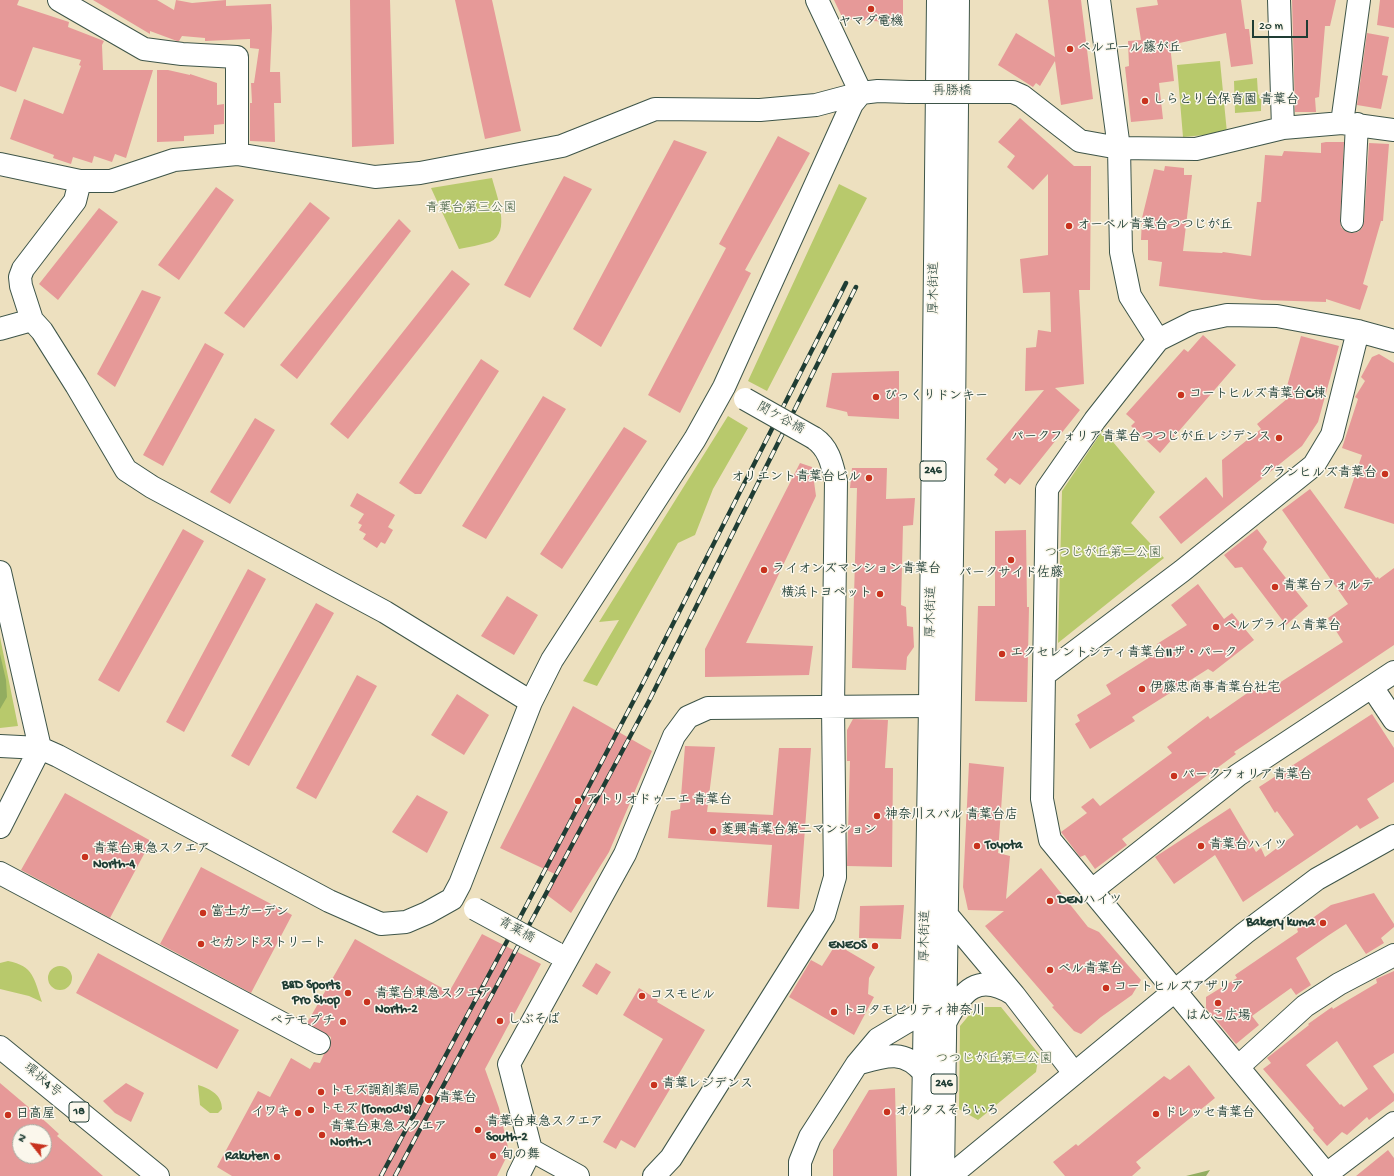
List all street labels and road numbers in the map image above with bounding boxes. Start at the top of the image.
street label: 再勝橋 [933,84,971,100]
street label: 厚木街道 [927,262,943,314]
street label: 関ケ谷橋 [753,400,807,438]
road number: 246 [920,461,946,481]
street label: 厚木街道 [924,586,940,638]
street label: 厚木街道 [918,910,934,962]
street label: 青葉橋 [495,915,537,947]
street label: 環状4号 [20,1061,64,1101]
road number: 246 [931,1074,957,1094]
road number: 18 [69,1102,89,1122]

